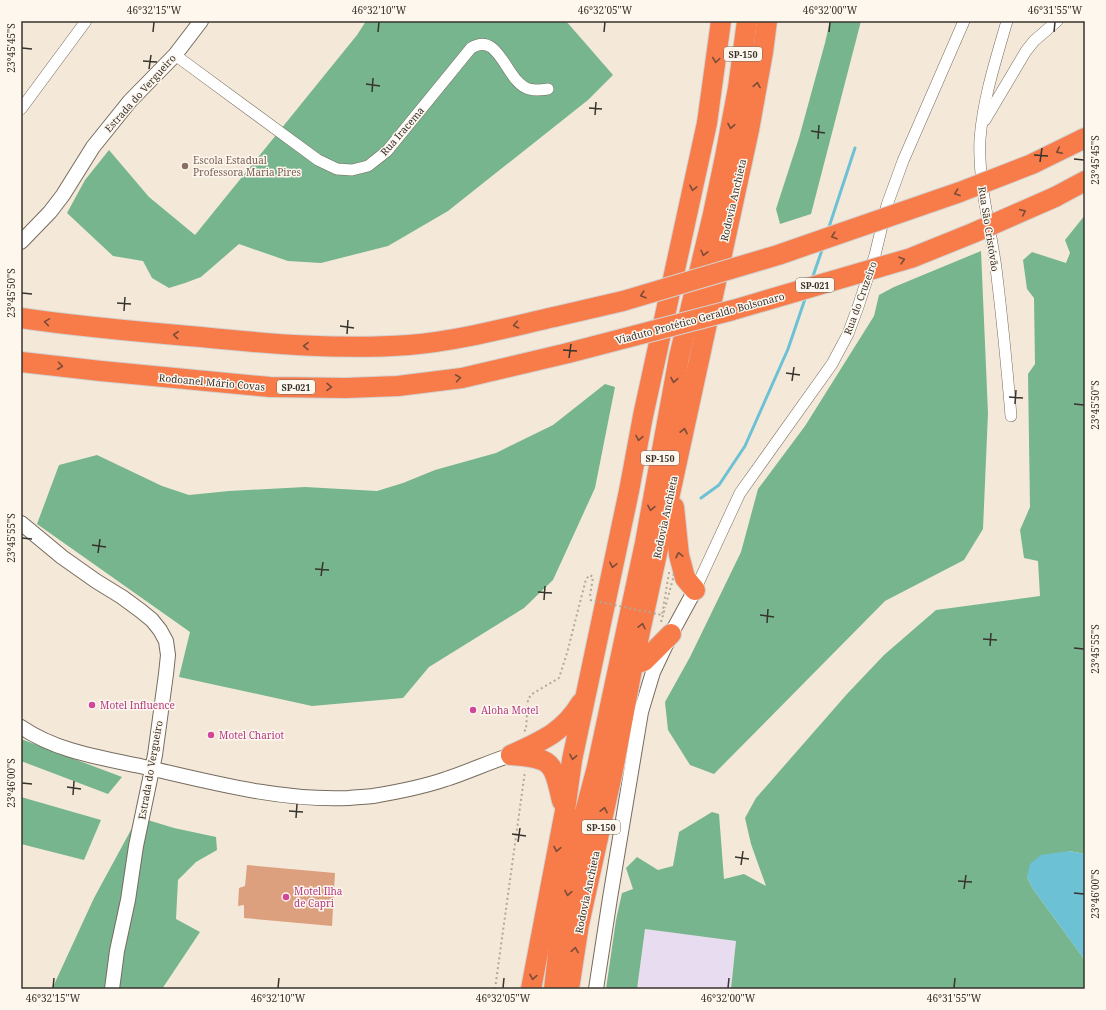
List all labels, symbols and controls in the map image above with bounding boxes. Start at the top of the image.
text: 46°32'15"W [127,3,182,17]
text: 46°32'10"W [352,3,407,17]
text: 46°32'05"W [578,3,633,17]
text: 46°32'00"W [803,3,858,17]
text: 46°31'55"W [1028,3,1083,17]
text: 23°45'45"S [4,23,18,73]
road number: SP-150 [724,47,762,61]
street label: Estrada do Vergueiro [101,51,179,135]
one-way arrow [712,57,721,63]
one-way arrow [752,81,761,88]
street label: Rua Iracema [377,103,427,158]
one-way arrow [727,123,735,129]
text: 23°45'45"S [1088,135,1102,185]
one-way arrow [1055,146,1063,154]
place label: Escola Estadual Professora Maria Pires [193,153,302,179]
street label: Rodovia Anchieta [717,157,749,242]
marker: Escola Estadual Professora Maria Pires [180,161,190,171]
one-way arrow [689,184,697,191]
street label: Rua São Cristóvão [975,186,1003,273]
one-way arrow [953,189,960,197]
one-way arrow [1019,208,1026,216]
one-way arrow [831,231,838,240]
one-way arrow [700,250,708,256]
one-way arrow [899,256,906,265]
street label: Rua do Cruzeiro [840,259,880,337]
text: 23°45'50"S [4,268,18,318]
road number: SP-021 [796,278,834,292]
street label: Viaduto Protético Geraldo Bolsonaro [614,289,786,347]
one-way arrow [639,290,646,299]
one-way arrow [44,318,50,327]
one-way arrow [513,321,519,329]
one-way arrow [173,331,180,340]
one-way arrow [303,341,309,350]
one-way arrow [57,361,63,370]
street label: Rodoanel Mário Covas [158,370,266,394]
one-way arrow [455,374,461,383]
one-way arrow [671,377,679,383]
road number: SP-021 [277,380,315,394]
text: 23°45'50"S [1088,380,1102,430]
one-way arrow [326,383,332,391]
one-way arrow [679,428,687,434]
one-way arrow [635,435,644,441]
road number: SP-150 [641,451,679,465]
street label: Rodovia Anchieta [649,474,681,560]
one-way arrow [647,505,656,511]
text: 23°45'55"S [4,513,18,563]
one-way arrow [676,552,684,558]
one-way arrow [609,562,617,568]
one-way arrow [637,623,645,630]
text: 23°45'55"S [1088,624,1102,674]
place label: Motel Influence [100,698,175,712]
marker: Motel Influence [87,700,97,710]
place label: Aloha Motel [481,703,539,717]
marker: Aloha Motel [468,705,478,715]
street label: Estrada do Vergueiro [134,719,166,821]
place label: Motel Chariot [219,728,285,742]
marker: Motel Chariot [206,730,216,740]
one-way arrow [569,754,577,760]
text: 23°46'00"S [4,758,18,808]
one-way arrow [600,806,608,813]
road number: SP-150 [582,820,620,834]
one-way arrow [554,846,562,852]
street label: Rodovia Anchieta [571,849,603,935]
text: 23°46'00"S [1088,869,1102,919]
place label: Motel Ilha de Capri [294,884,343,910]
one-way arrow [565,890,573,896]
marker: Motel Ilha de Capri [281,892,291,902]
one-way arrow [570,947,579,954]
one-way arrow [529,974,538,980]
text: 46°32'15"W [26,991,81,1005]
text: 46°32'10"W [251,991,306,1005]
text: 46°32'05"W [476,991,531,1005]
text: 46°32'00"W [701,991,756,1005]
text: 46°31'55"W [927,991,982,1005]

